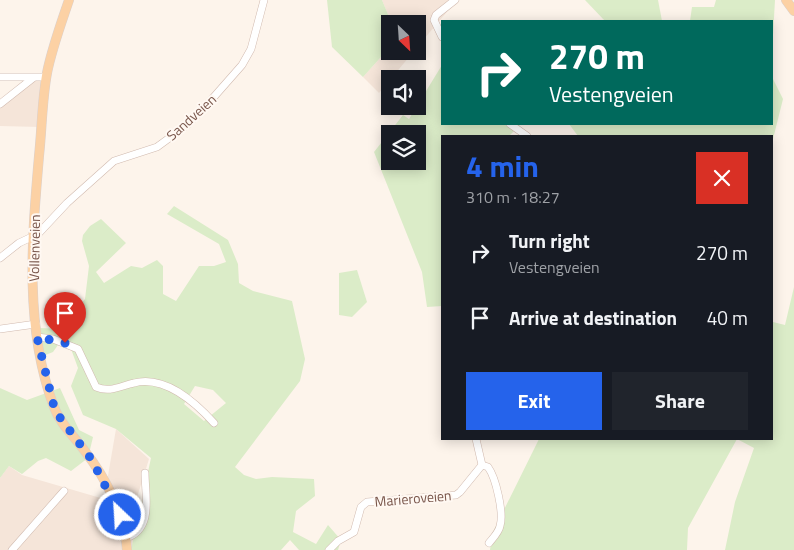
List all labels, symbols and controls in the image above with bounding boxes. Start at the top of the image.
north arrow [381,15,426,60]
map controls [381,15,426,170]
text: 270 m [549,29,645,83]
icon: right [466,40,531,105]
button: sound [381,70,426,115]
text: Vestengveien [549,77,674,111]
street label: Sandveien [161,89,221,145]
button: layers [381,125,426,170]
text: 4 min [466,143,539,189]
button: close [696,152,748,204]
text: 310 m · 18:27 [466,185,560,209]
street label: Vollenveien [23,214,45,282]
text: Turn right [509,226,590,255]
text: 270 m [696,238,748,267]
icon: right [466,239,494,267]
text: Vestengveien [509,255,600,279]
pin [44,292,86,343]
icon: arrive [51,299,79,327]
text: Arrive at destination [509,303,677,332]
text: 40 m [707,303,748,332]
icon: arrive [466,304,494,332]
button: Exit [466,372,602,430]
button: Share [612,372,748,430]
street label: Marieroveien [374,484,452,512]
position arrow [93,488,145,540]

